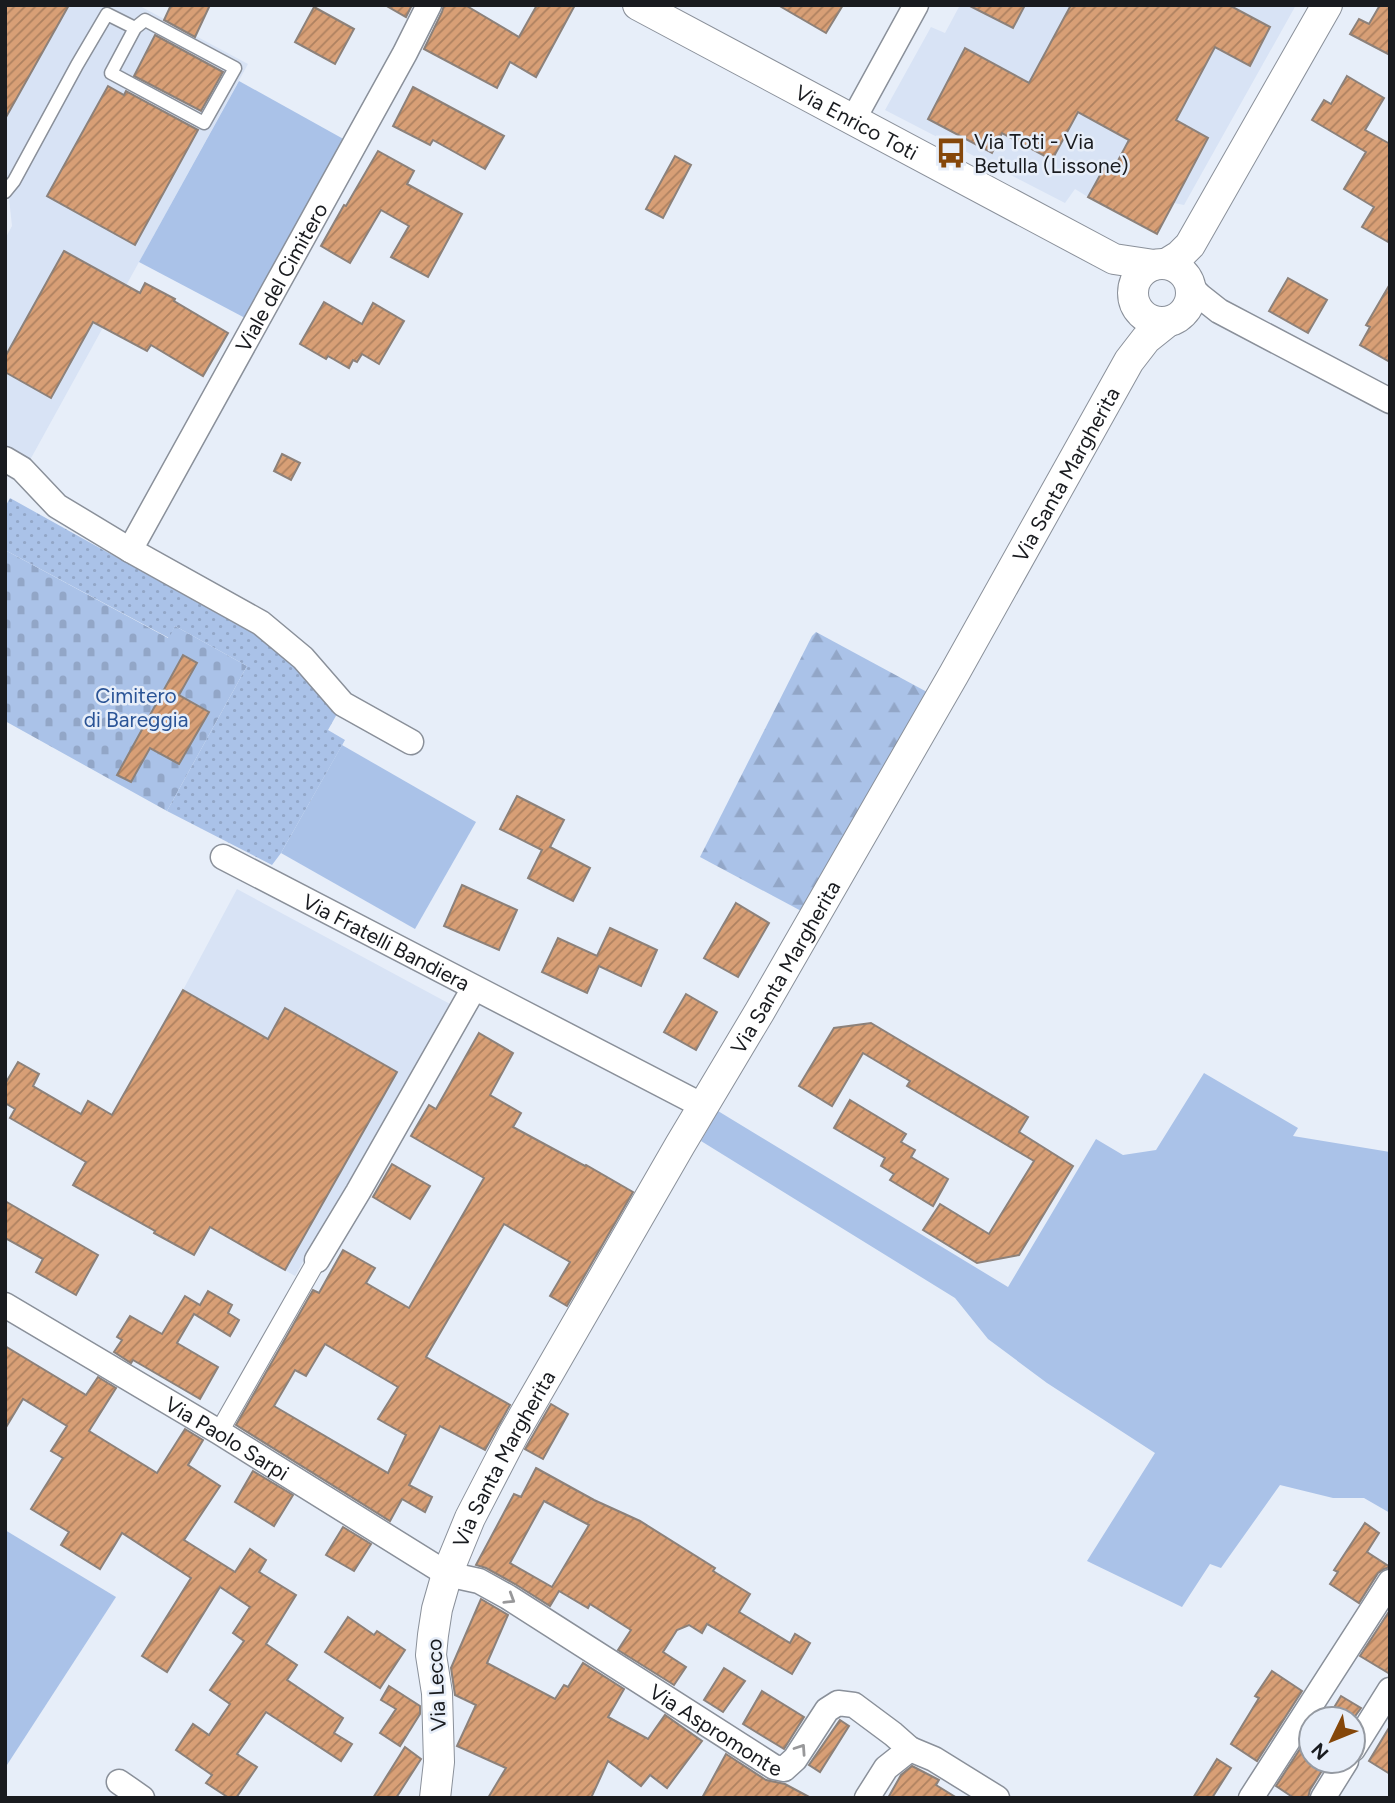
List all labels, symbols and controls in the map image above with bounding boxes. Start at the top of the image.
street label: Via Enrico Toti [791,79,922,165]
place label: Via Toti - Via Betulla (Lissone) [974,129,1129,178]
bus stop icon: Via Toti - Via Betulla (Lissone) [934,136,968,170]
street label: Viale del Cimitero [230,198,332,356]
street label: Via Santa Margherita [1007,382,1124,566]
park label: Cimitero di Bareggia [84,683,188,732]
street label: Via Santa Margherita [725,876,845,1058]
street label: Via Fratelli Bandiera [299,888,474,995]
street label: Via Santa Margherita [447,1366,560,1551]
street label: Via Paolo Sarpi [161,1391,294,1485]
one-way arrow [502,1590,515,1603]
street label: Via Lecco [421,1638,451,1732]
street label: Via Aspromonte [645,1678,783,1781]
north arrow [1297,1705,1367,1775]
text: N [1307,1738,1333,1764]
one-way arrow [793,1744,805,1757]

